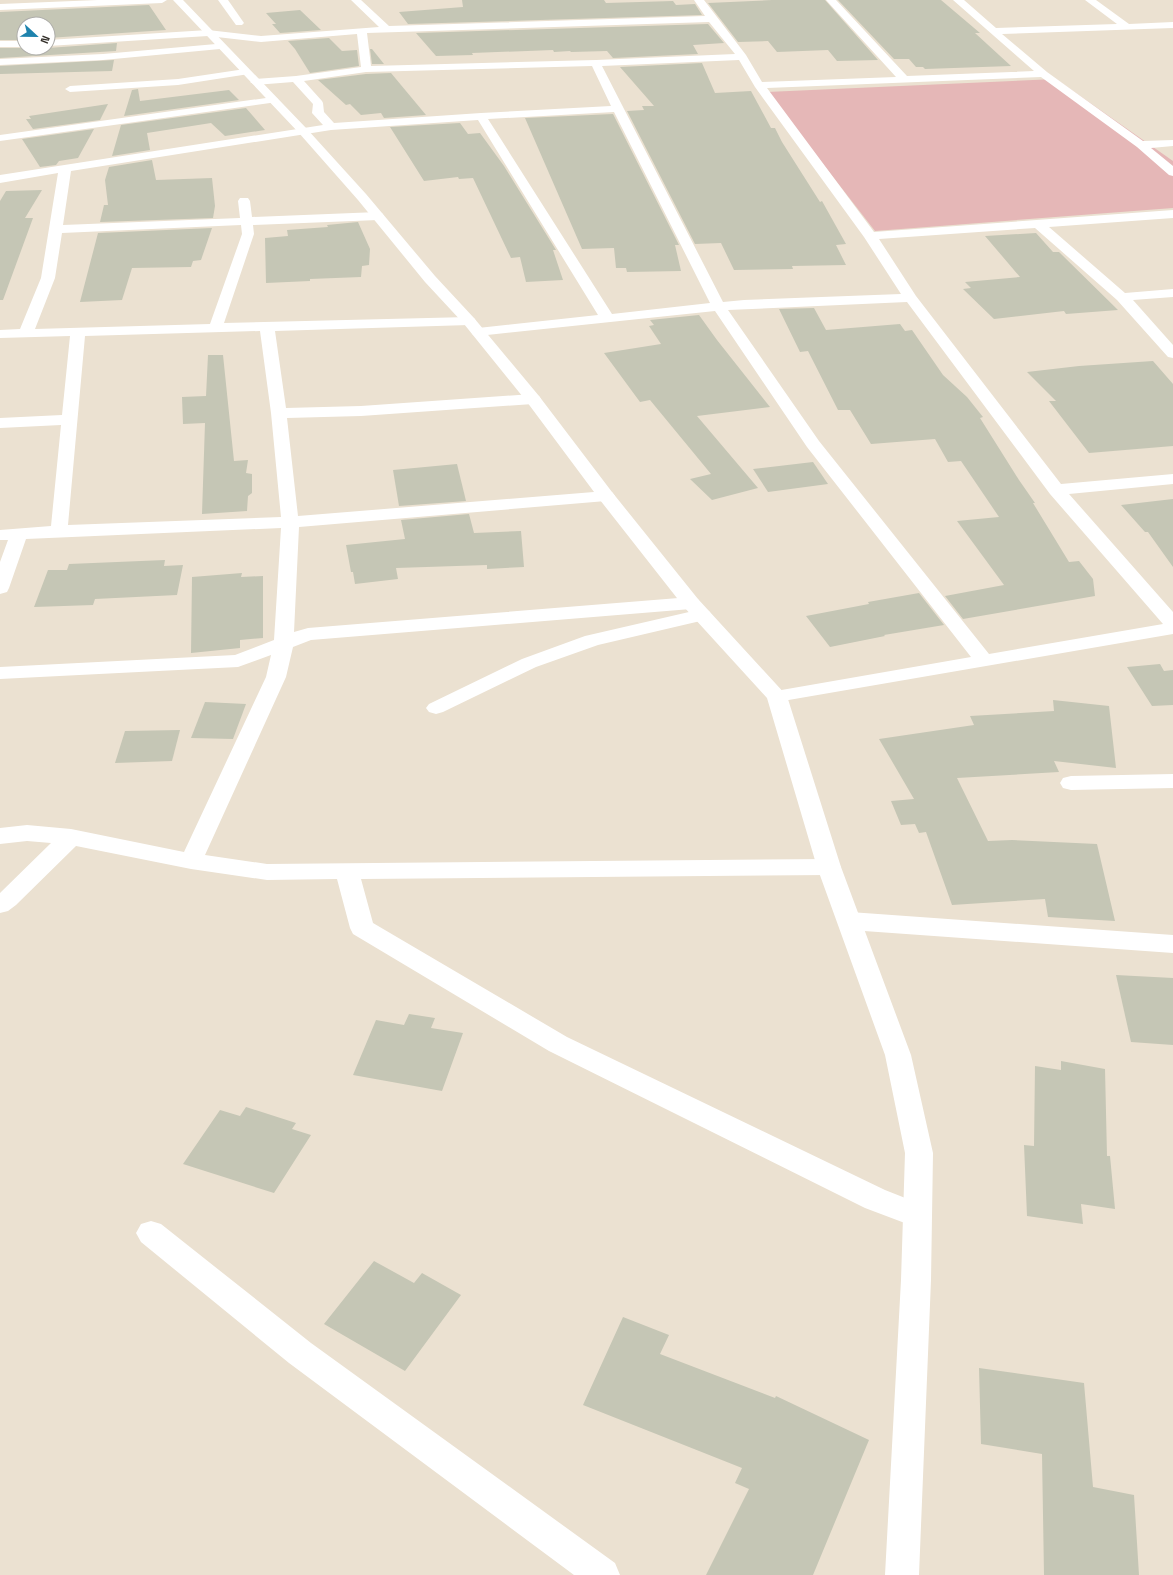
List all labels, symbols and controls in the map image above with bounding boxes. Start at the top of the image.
north arrow [16,16,56,56]
text: N [37,34,53,46]

